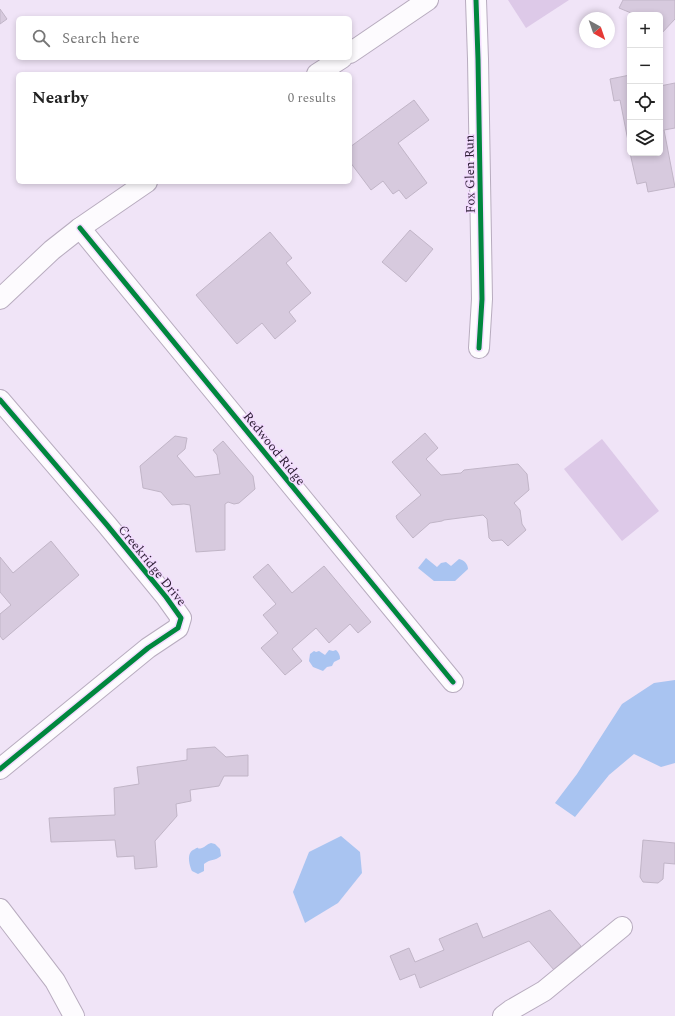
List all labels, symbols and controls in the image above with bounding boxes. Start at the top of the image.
north arrow [579,12,615,48]
map controls [627,12,663,156]
button: + [627,12,663,48]
search box [16,16,352,60]
icon: search [30,27,52,49]
text: Search here [62,27,140,50]
button: − [627,48,663,84]
button: locate [627,84,663,120]
text: Nearby [32,85,88,111]
text: 0 results [288,88,336,108]
button: layers [627,120,663,156]
street label: Fox Glen Run [459,134,481,213]
street label: Redwood Ridge [238,407,310,490]
street label: Creekridge Drive [113,521,191,611]

